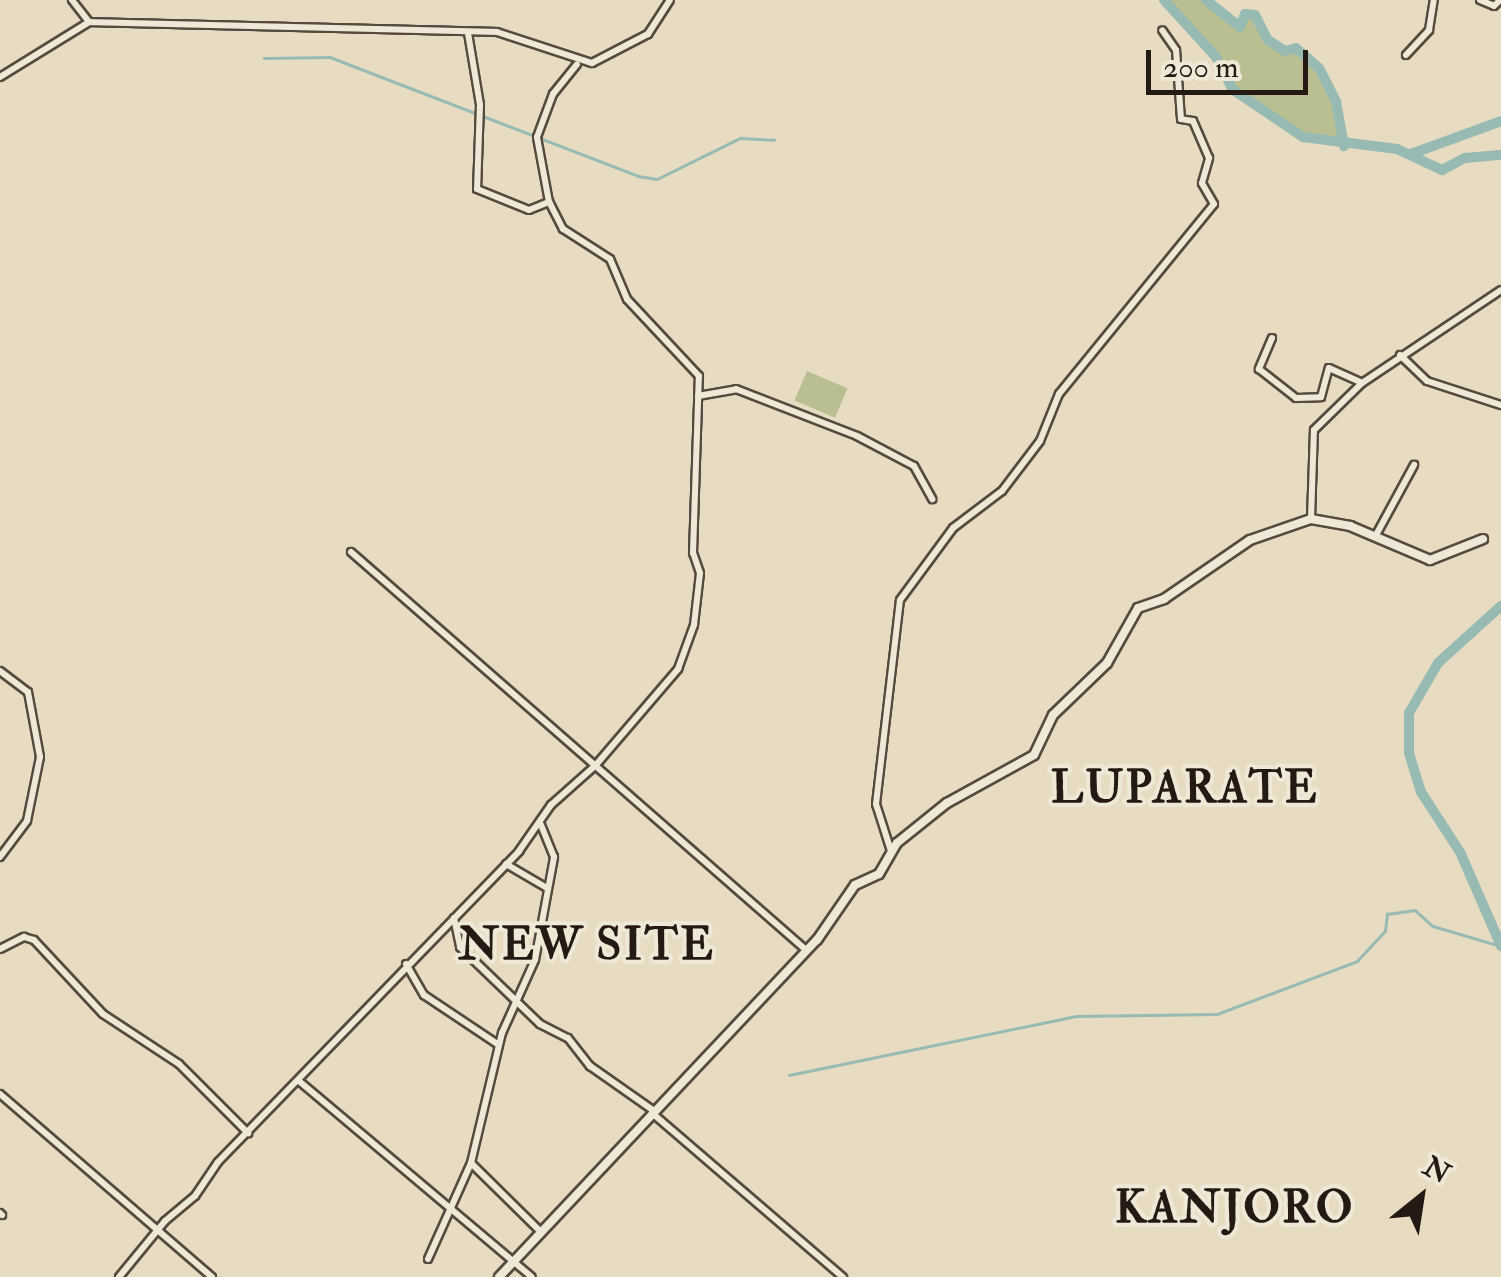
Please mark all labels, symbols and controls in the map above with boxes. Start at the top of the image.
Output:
scale bar [1151,30,1314,92]
text: 200 m [1163,49,1239,86]
district label: LUPARATE [1051,762,1319,816]
district label: NEW SITE [459,919,715,973]
north arrow [1371,1147,1471,1247]
text: N [1417,1149,1456,1192]
district label: KANJORO [1115,1182,1355,1236]

